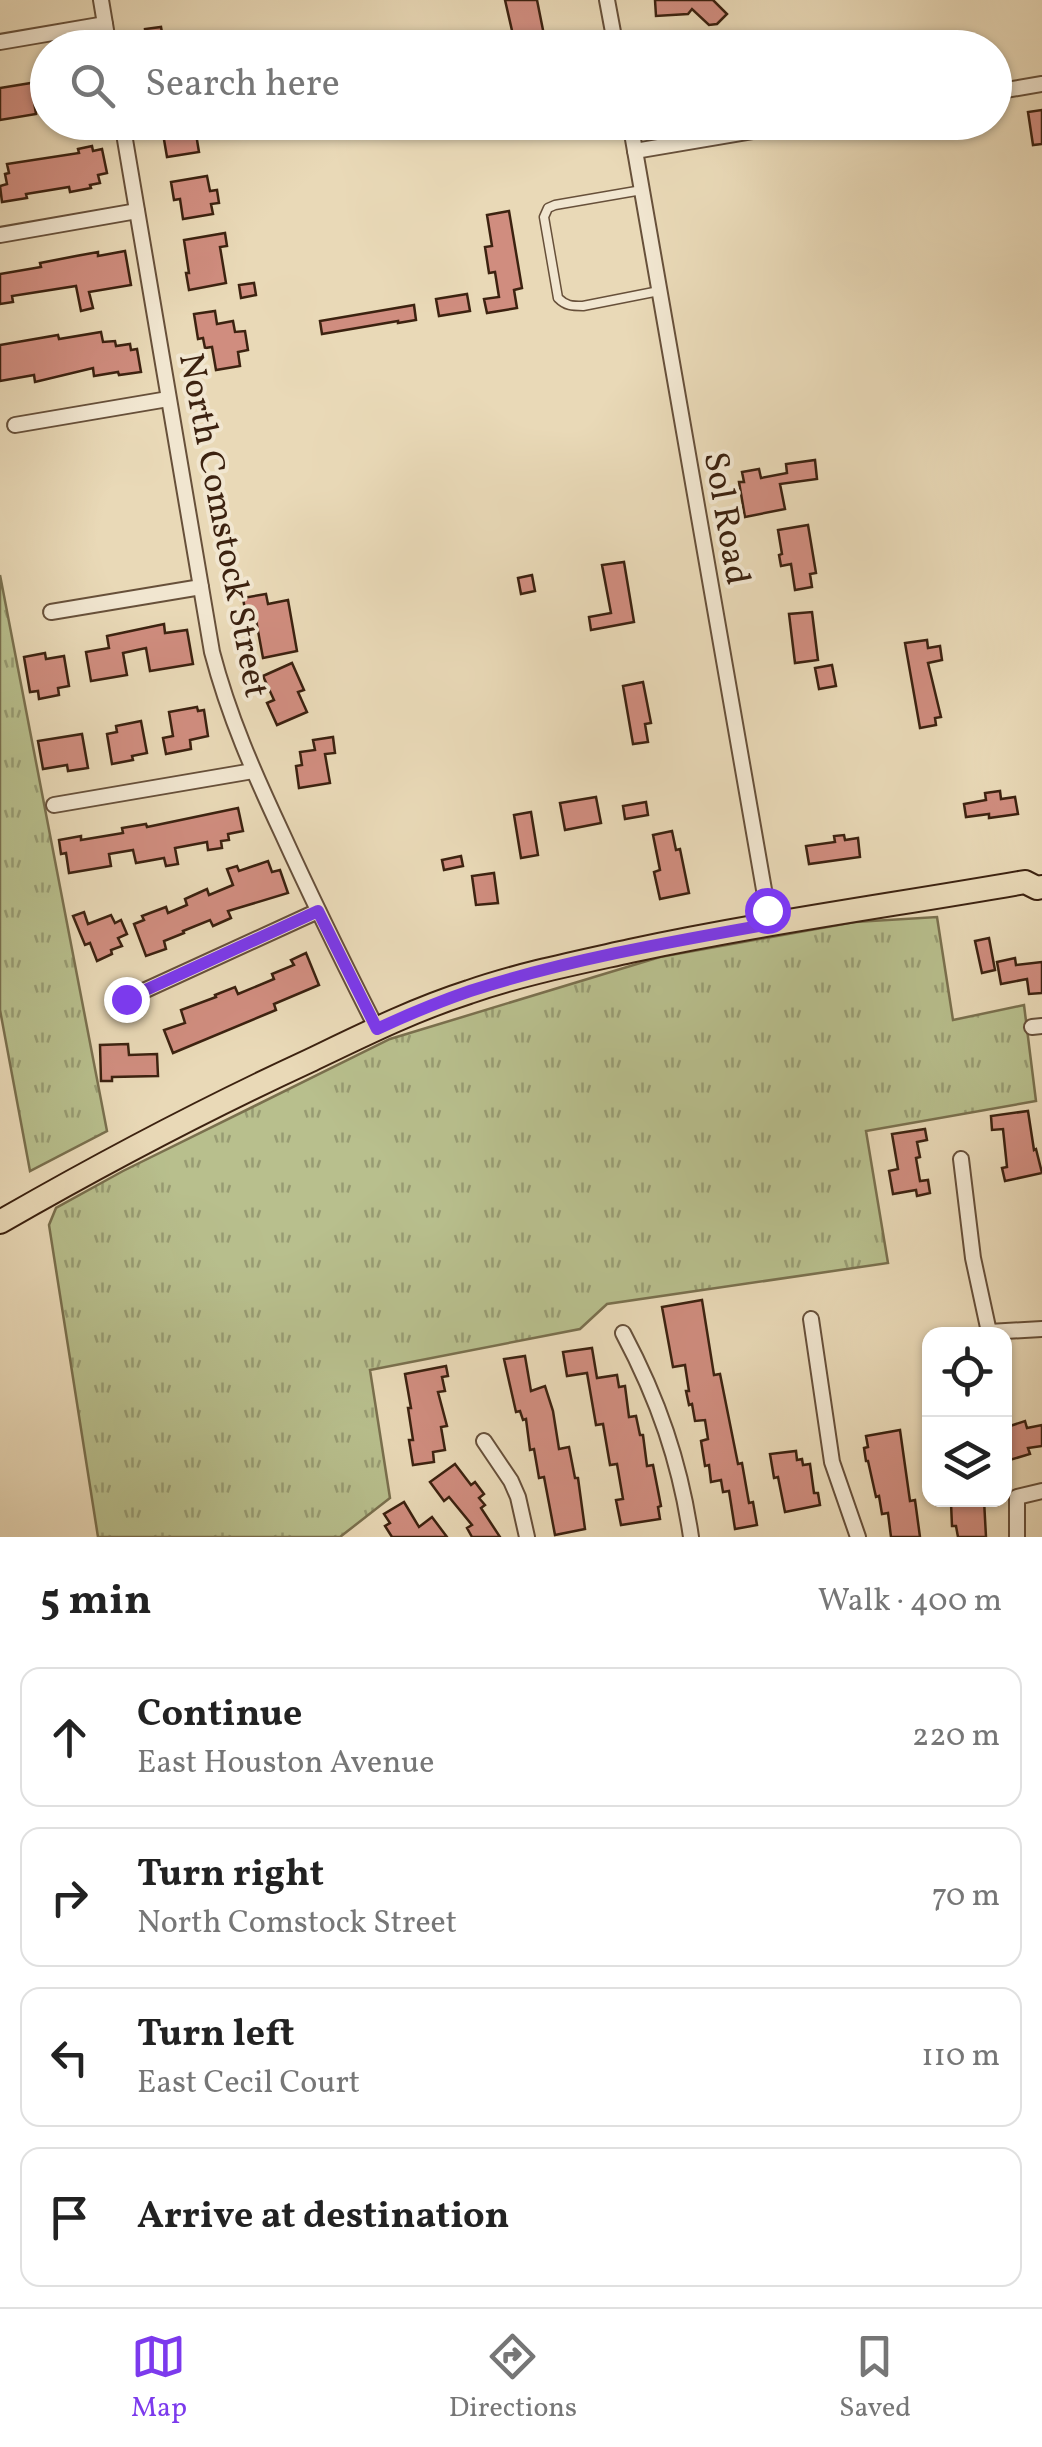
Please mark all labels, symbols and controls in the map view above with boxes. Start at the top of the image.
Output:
search box [30,30,1012,140]
icon: search [65,58,120,113]
text: Search here [145,59,340,112]
street label: North Comstock Street [165,349,279,702]
street label: Sol Road [690,448,760,589]
route start [745,888,791,934]
route end [104,977,150,1023]
map controls [922,1327,1012,1507]
button: locate [922,1327,1012,1417]
button: layers [922,1417,1012,1507]
text: 5 min [40,1573,152,1632]
text: Walk · 400 m [818,1580,1002,1624]
text: Continue [137,1689,302,1742]
icon: ahead [42,1710,97,1765]
text: 220 m [912,1715,1000,1759]
text: East Houston Avenue [137,1742,434,1786]
text: Turn right [137,1849,324,1902]
icon: right [42,1870,97,1925]
text: 70 m [932,1875,1000,1919]
text: North Comstock Street [137,1902,457,1946]
text: Turn left [137,2009,294,2062]
icon: left [42,2030,97,2085]
text: 110 m [921,2035,1000,2079]
text: East Cecil Court [137,2062,360,2106]
icon: arrive [42,2190,97,2245]
text: Arrive at destination [137,2191,510,2244]
tab: Map [131,2329,187,2428]
tab: Directions [449,2329,577,2428]
tab: Saved [839,2329,911,2428]

